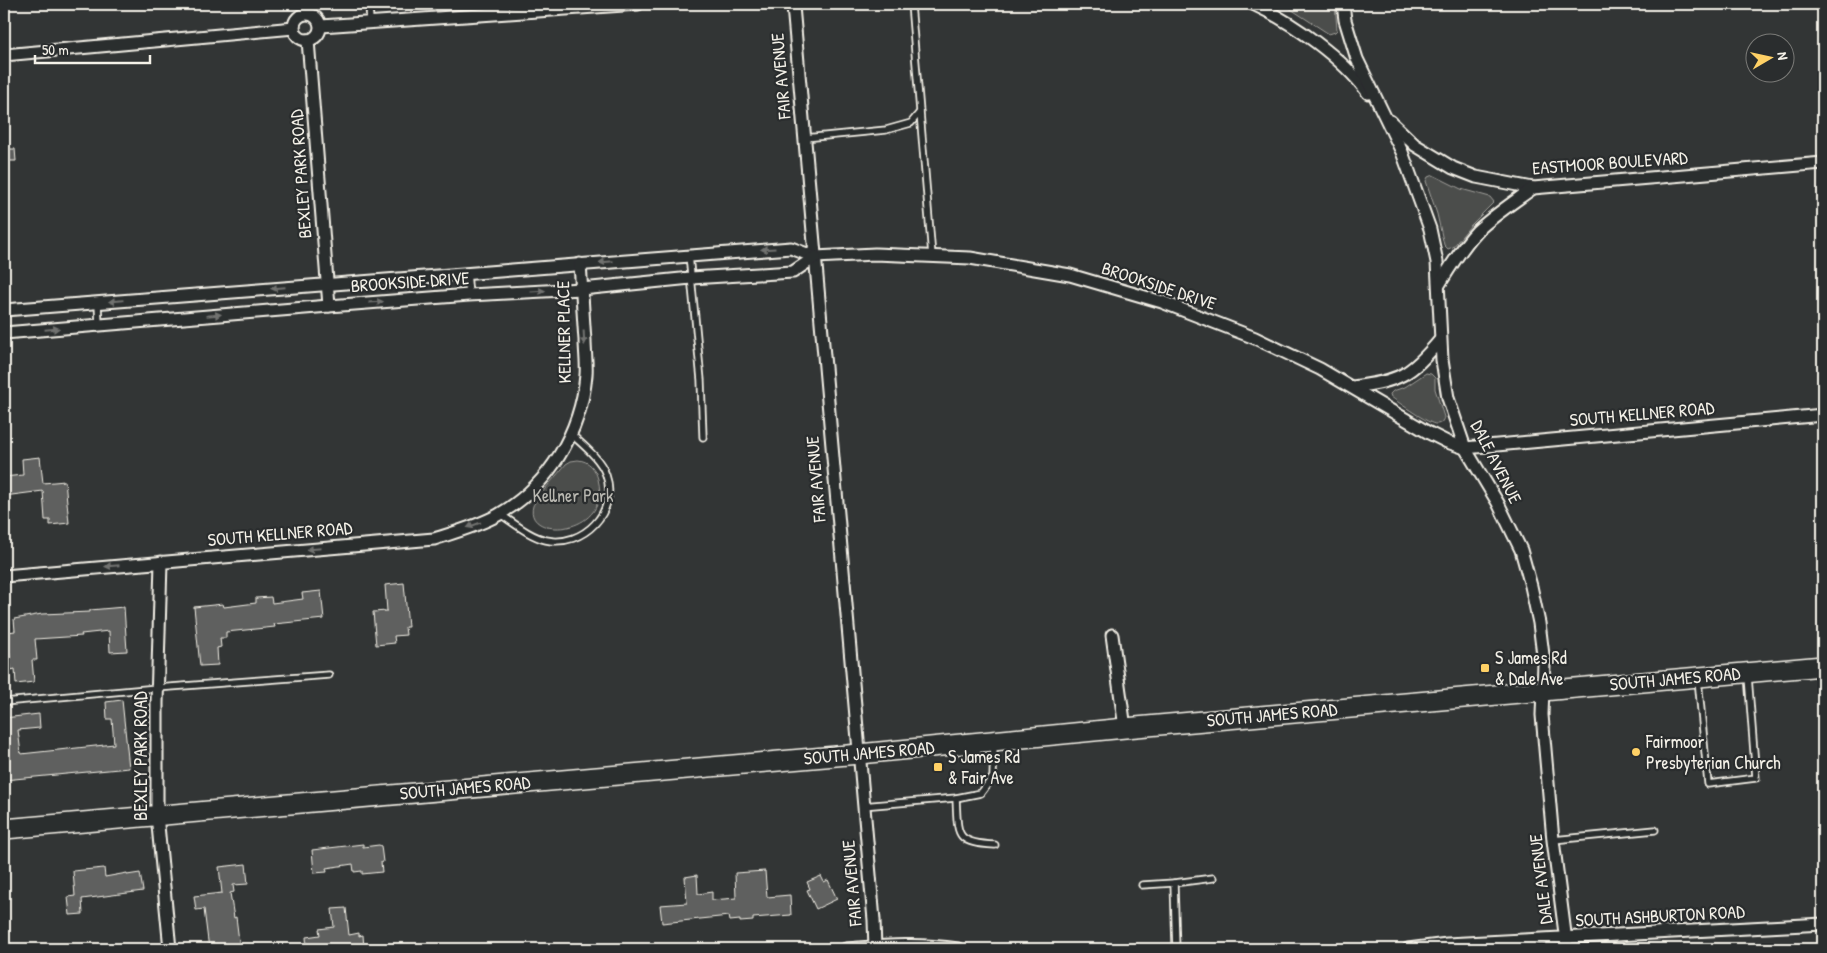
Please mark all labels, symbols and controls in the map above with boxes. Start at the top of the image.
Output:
scale bar [35,32,150,64]
street label: FAIR AVENUE [764,32,797,121]
north arrow [1744,32,1794,82]
text: 50 m [42,39,69,60]
text: N [1773,51,1793,62]
street label: BEXLEY PARK ROAD [283,108,317,239]
street label: EASTMOOR BOULEVARD [1531,145,1689,180]
one-way arrow [760,246,776,254]
street label: BROOKSIDE DRIVE [1099,255,1220,316]
one-way arrow [598,258,614,266]
street label: BROOKSIDE DRIVE [350,265,470,298]
street label: KELLNER PLACE [550,280,577,384]
one-way arrow [270,285,286,293]
one-way arrow [531,287,547,295]
one-way arrow [108,297,124,305]
one-way arrow [369,298,385,306]
one-way arrow [207,311,223,319]
one-way arrow [45,324,61,332]
one-way arrow [581,330,589,346]
street label: SOUTH KELLNER ROAD [1569,395,1716,432]
street label: DALE AVENUE [1465,416,1528,508]
street label: FAIR AVENUE [799,435,832,524]
park label: Kellner Park [533,483,614,508]
street label: SOUTH KELLNER ROAD [207,515,354,552]
one-way arrow [467,522,481,530]
one-way arrow [306,545,322,553]
one-way arrow [104,562,120,570]
place label: S James Rd & Dale Ave [1495,645,1567,691]
street label: SOUTH JAMES ROAD [1609,660,1742,697]
marker: S James Rd & Dale Ave [1479,662,1491,674]
street label: BEXLEY PARK ROAD [128,691,153,821]
street label: SOUTH JAMES ROAD [1206,696,1339,733]
place label: Fairmoor Presbyterian Church [1645,729,1781,775]
street label: SOUTH JAMES ROAD [803,734,936,771]
place label: S James Rd & Fair Ave [948,744,1020,790]
marker: Fairmoor Presbyterian Church [1630,746,1642,758]
marker: S James Rd & Fair Ave [932,761,944,773]
street label: SOUTH JAMES ROAD [399,769,532,806]
street label: DALE AVENUE [1523,833,1558,925]
street label: FAIR AVENUE [835,839,868,928]
street label: SOUTH ASHBURTON ROAD [1575,899,1746,932]

